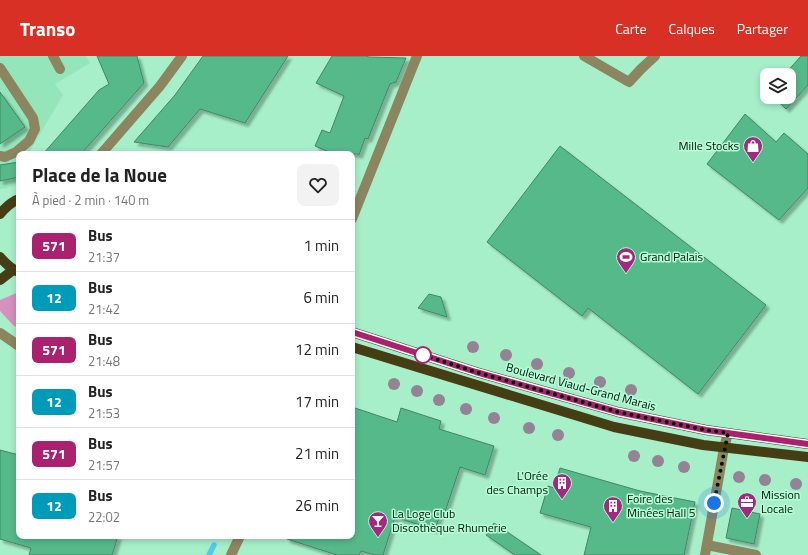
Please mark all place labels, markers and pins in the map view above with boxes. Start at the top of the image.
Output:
shop icon: Mille Stocks [742,135,764,163]
place label: Mille Stocks [679,136,739,155]
sports icon: Grand Palais [615,246,637,274]
place label: Grand Palais [640,247,703,266]
unlabelled marker [414,346,432,364]
place label: L'Orée des Champs [486,466,548,499]
building icon: L'Orée des Champs [551,472,573,500]
place label: Mission Locale [761,485,800,518]
place label: Foire des Minées Hall 5 [627,489,696,522]
office icon: Mission Locale [736,491,758,519]
building icon: Foire des Minées Hall 5 [602,495,624,523]
place label: La Loge Club Discothèque Rhumerie [392,504,507,537]
bar icon: La Loge Club Discothèque Rhumerie [367,510,389,538]

